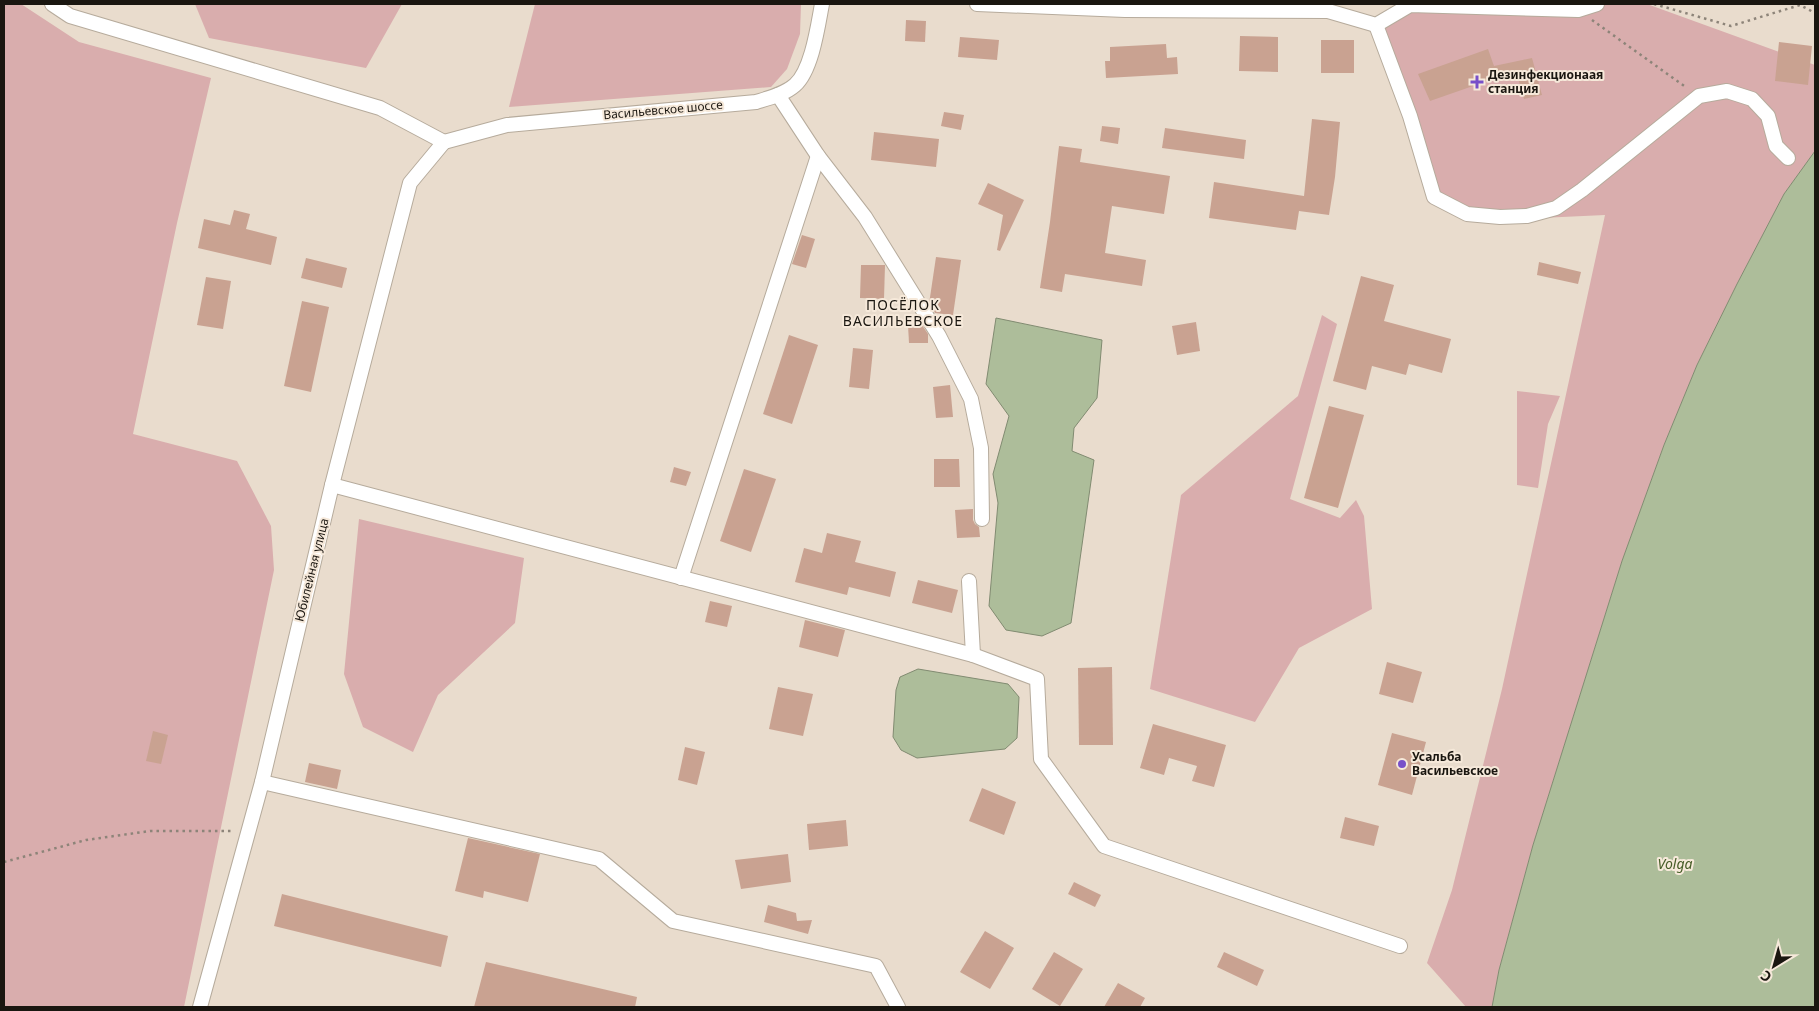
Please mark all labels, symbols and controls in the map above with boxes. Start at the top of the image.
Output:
place label: Дезинфекционаая станция [1488,66,1603,97]
marker: Дезинфекционаая станция [1470,75,1484,89]
street label: Васильевское шоссе [603,96,724,123]
district label: ПОСЁЛОК ВАСИЛЬЕВСКОЕ [843,295,963,330]
street label: Юбилейная улица [290,516,333,623]
place label: Усальба Васильевское [1412,748,1498,779]
marker: Усальба Васильевское [1396,758,1408,770]
water label: Volga [1658,854,1693,873]
north arrow [1749,941,1799,991]
text: С [1757,966,1775,987]

